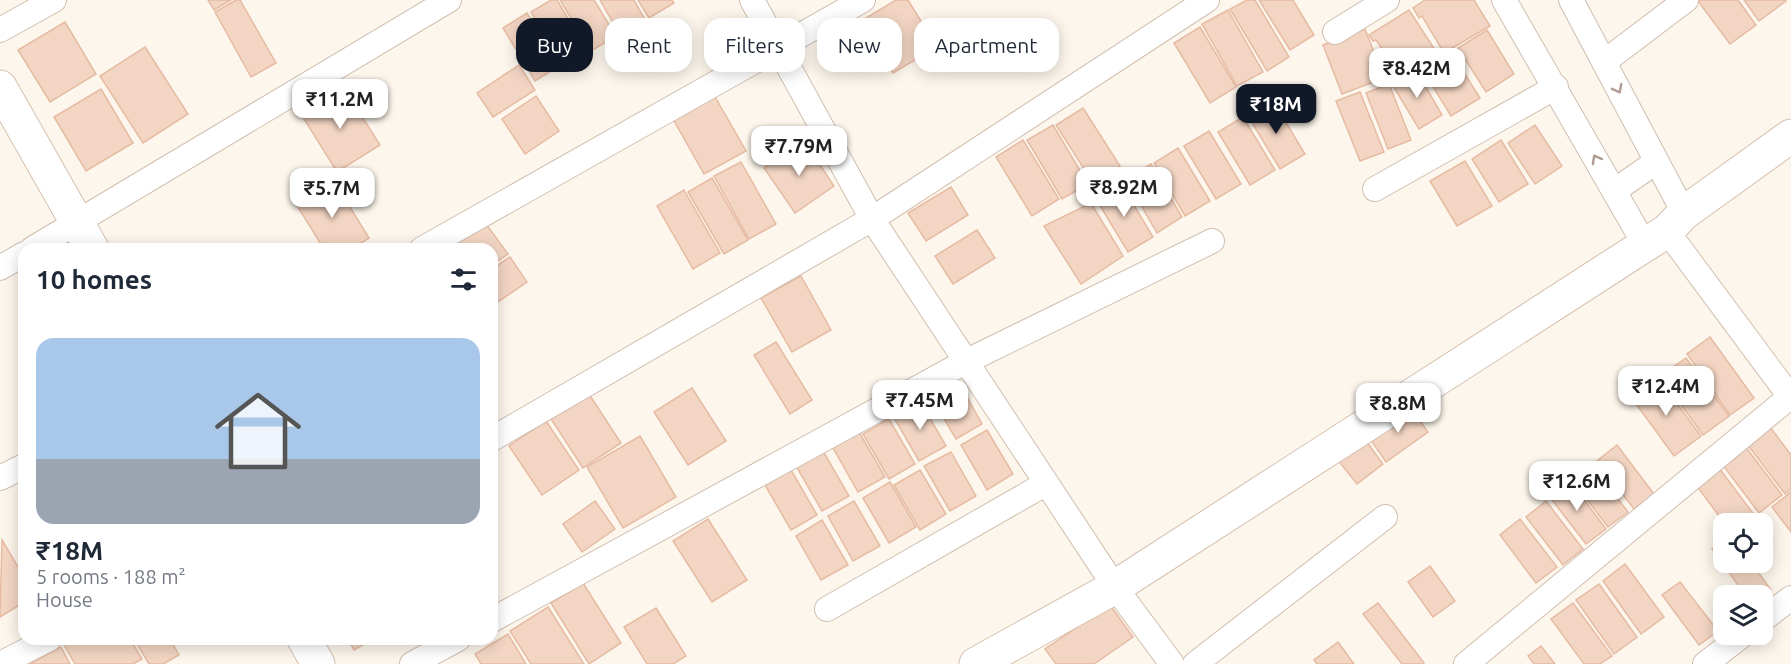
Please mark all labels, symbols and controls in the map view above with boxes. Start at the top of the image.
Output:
chip: Buy [516,18,593,72]
chip: Rent [605,18,692,72]
chip: Filters [704,18,805,72]
chip: New [817,18,902,72]
chip: Apartment [914,18,1059,72]
pin: ₹8.42M [1368,48,1466,99]
text: ₹8.42M [1383,56,1451,79]
pin: ₹11.2M [291,79,389,130]
one-way arrow [1611,82,1622,93]
pin: ₹18M [1240,84,1312,135]
text: ₹11.2M [306,87,374,110]
text: ₹18M [1250,92,1302,115]
pin: ₹7.79M [750,126,848,177]
text: ₹7.79M [765,134,833,157]
one-way arrow [1592,155,1604,165]
pin: ₹8.92M [1075,167,1173,218]
pin: ₹5.7M [290,168,374,219]
text: ₹8.92M [1090,175,1158,198]
text: ₹5.7M [304,176,360,199]
icon: filters [447,263,480,296]
text: 10 homes [36,265,152,294]
pin: ₹12.4M [1617,366,1715,417]
text: ₹12.4M [1632,374,1700,397]
icon: home [204,377,312,485]
pin: ₹7.45M [871,380,969,431]
pin: ₹8.8M [1356,383,1440,434]
text: ₹7.45M [886,388,954,411]
text: ₹8.8M [1370,391,1426,414]
pin: ₹12.6M [1528,461,1626,512]
text: ₹12.6M [1543,469,1611,492]
map controls [1713,513,1773,645]
button: locate [1713,513,1773,573]
text: ₹18M [36,536,103,565]
text: 5 rooms · 188 m² [36,565,186,588]
button: layers [1713,585,1773,645]
text: House [36,588,93,611]

